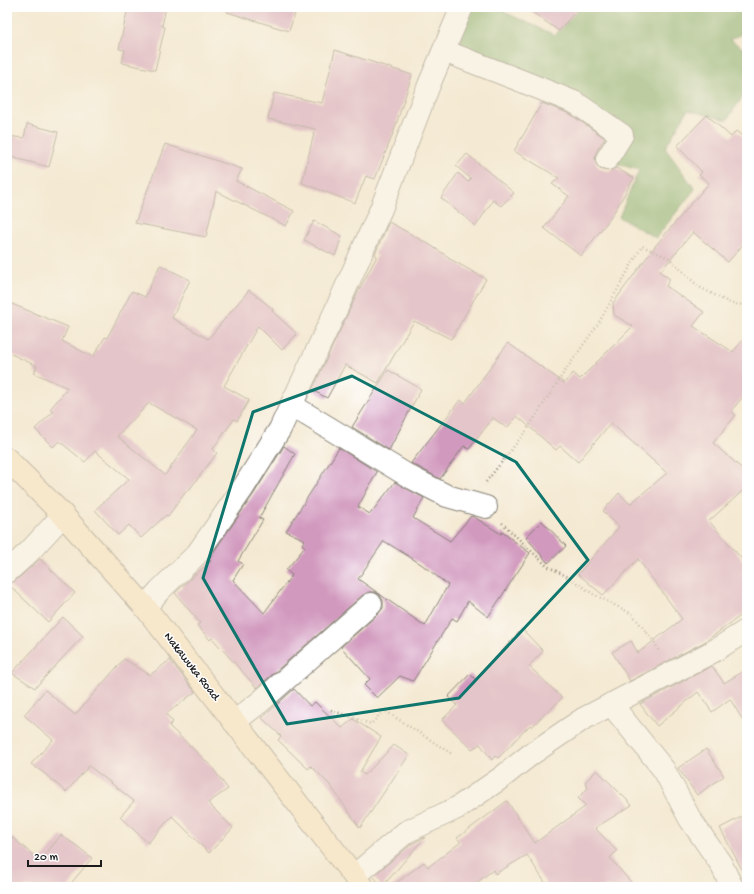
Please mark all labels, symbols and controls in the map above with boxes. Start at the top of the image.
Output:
street label: Nakawuka Road [160,630,223,705]
scale bar [28,842,101,868]
text: 20 m [34,851,59,865]

